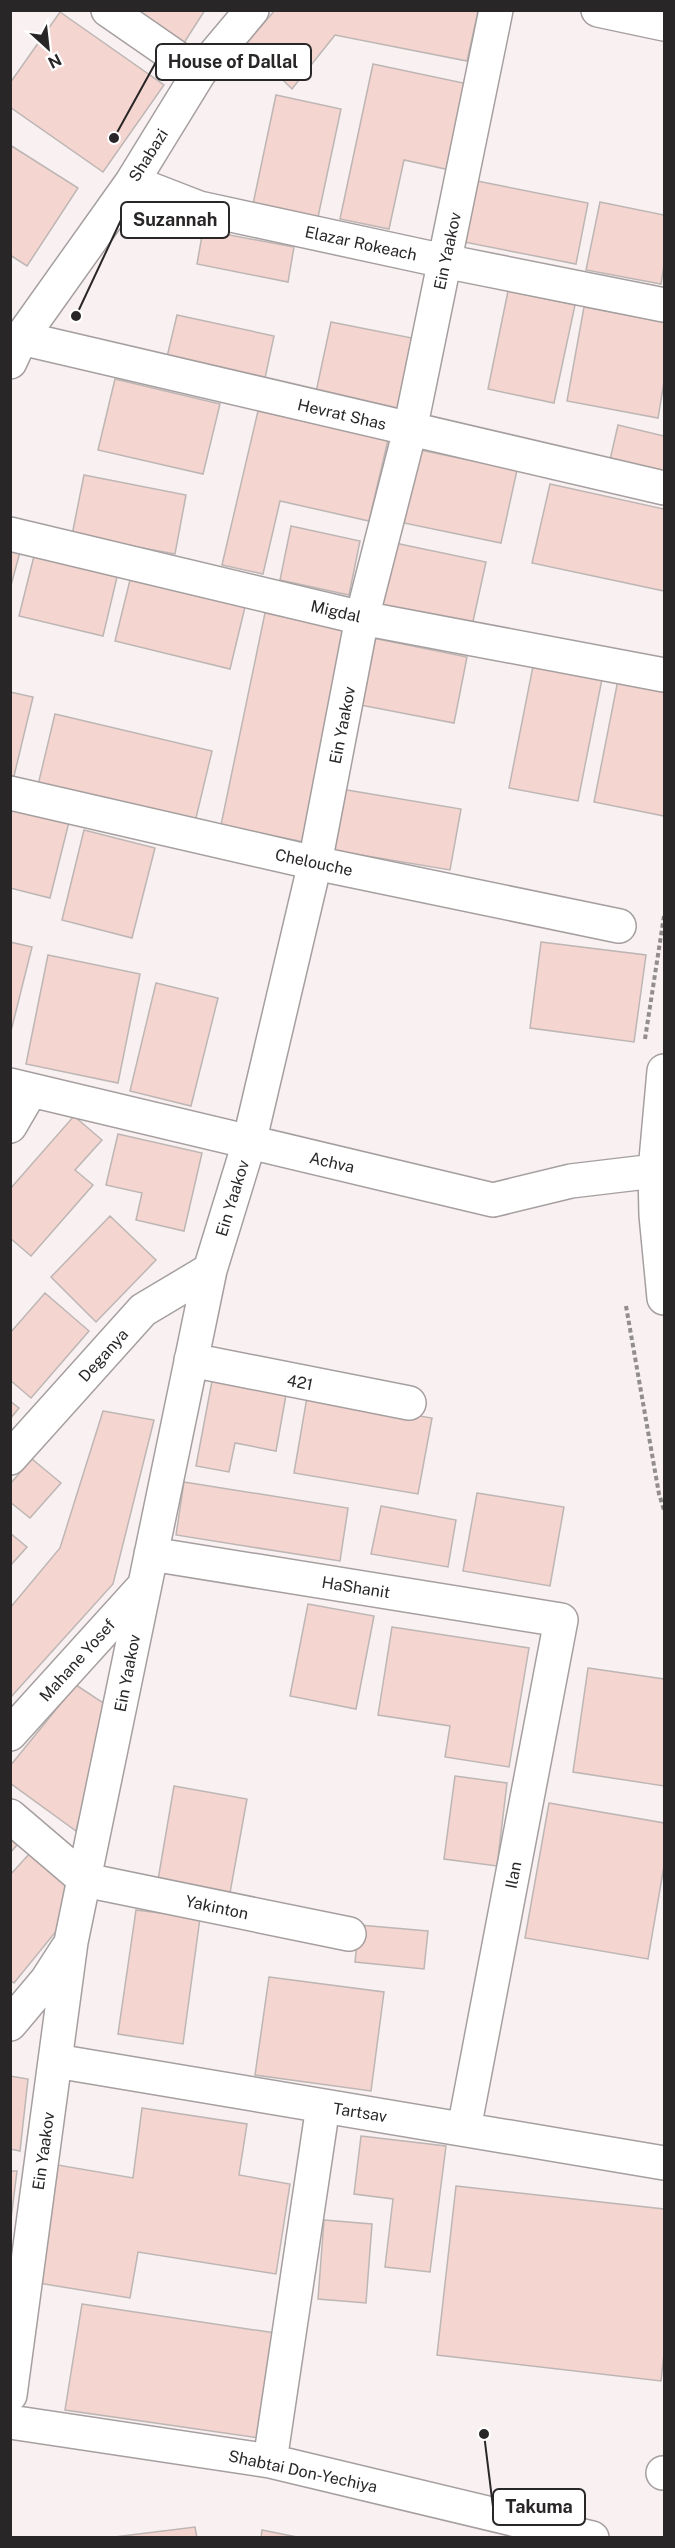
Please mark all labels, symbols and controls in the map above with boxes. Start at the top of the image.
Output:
north arrow [18,18,78,78]
callout: House of Dallal [156,44,311,80]
text: N [45,50,64,72]
text: House of Dallal [168,51,298,72]
street label: Shabazi [125,125,172,185]
callout: Suzannah [121,202,229,238]
text: Suzannah [133,209,217,230]
street label: Ein Yaakov [430,211,465,292]
street label: Elazar Rokeach [303,222,419,265]
street label: Hevrat Shas [296,395,388,434]
street label: Migdal [309,596,363,627]
street label: Ein Yaakov [326,685,359,766]
street label: Chelouche [273,845,354,880]
street label: Achva [308,1148,356,1177]
street label: Ein Yaakov [212,1158,253,1239]
street label: Deganya [75,1325,132,1386]
street label: 421 [285,1371,315,1394]
street label: HaShanit [320,1573,392,1602]
street label: Mahane Yosef [36,1615,119,1705]
street label: Ein Yaakov [111,1633,144,1714]
street label: Ilan [502,1860,525,1890]
street label: Yakinton [184,1892,250,1923]
street label: Tartsav [332,2099,388,2126]
street label: Ein Yaakov [29,2111,58,2191]
street label: Shabtai Don-Yechiya [227,2446,379,2497]
callout: Takuma [493,2489,585,2525]
text: Takuma [505,2496,573,2517]

